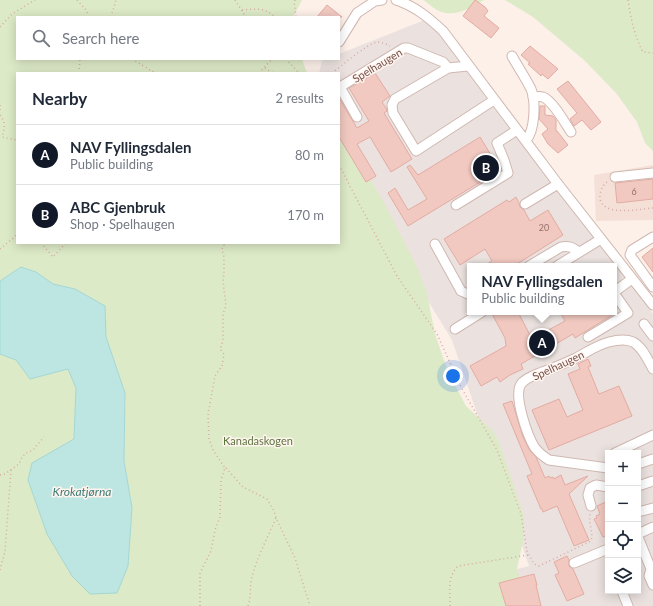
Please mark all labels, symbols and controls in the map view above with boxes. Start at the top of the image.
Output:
search box [16,16,340,60]
icon: search [30,27,52,49]
text: Search here [62,29,139,47]
street label: Spelhaugen [350,45,404,85]
text: Nearby [32,88,87,109]
text: 2 results [276,90,324,106]
text: NAV Fyllingsdalen [70,138,191,156]
text: A [40,147,50,163]
text: 80 m [295,147,324,163]
pin: B [473,153,499,183]
text: Public building [70,156,153,172]
house number: 6 [631,186,637,197]
text: ABC Gjenbruk [70,198,166,216]
text: B [41,207,49,223]
text: 170 m [287,207,324,223]
text: Shop · Spelhaugen [70,216,175,232]
house number: 20 [539,222,549,233]
popup [467,263,617,315]
text: NAV Fyllingsdalen [481,272,603,290]
text: Public building [481,290,564,306]
pin: A [529,328,555,358]
street label: Spelhaugen [530,347,586,383]
your location [443,366,463,386]
park label: Kanadaskogen [223,434,293,447]
map controls [605,450,641,594]
button: + [605,450,641,486]
water label: Krokatjørna [53,484,111,499]
button: − [605,486,641,522]
button: locate [605,522,641,558]
button: layers [605,558,641,594]

